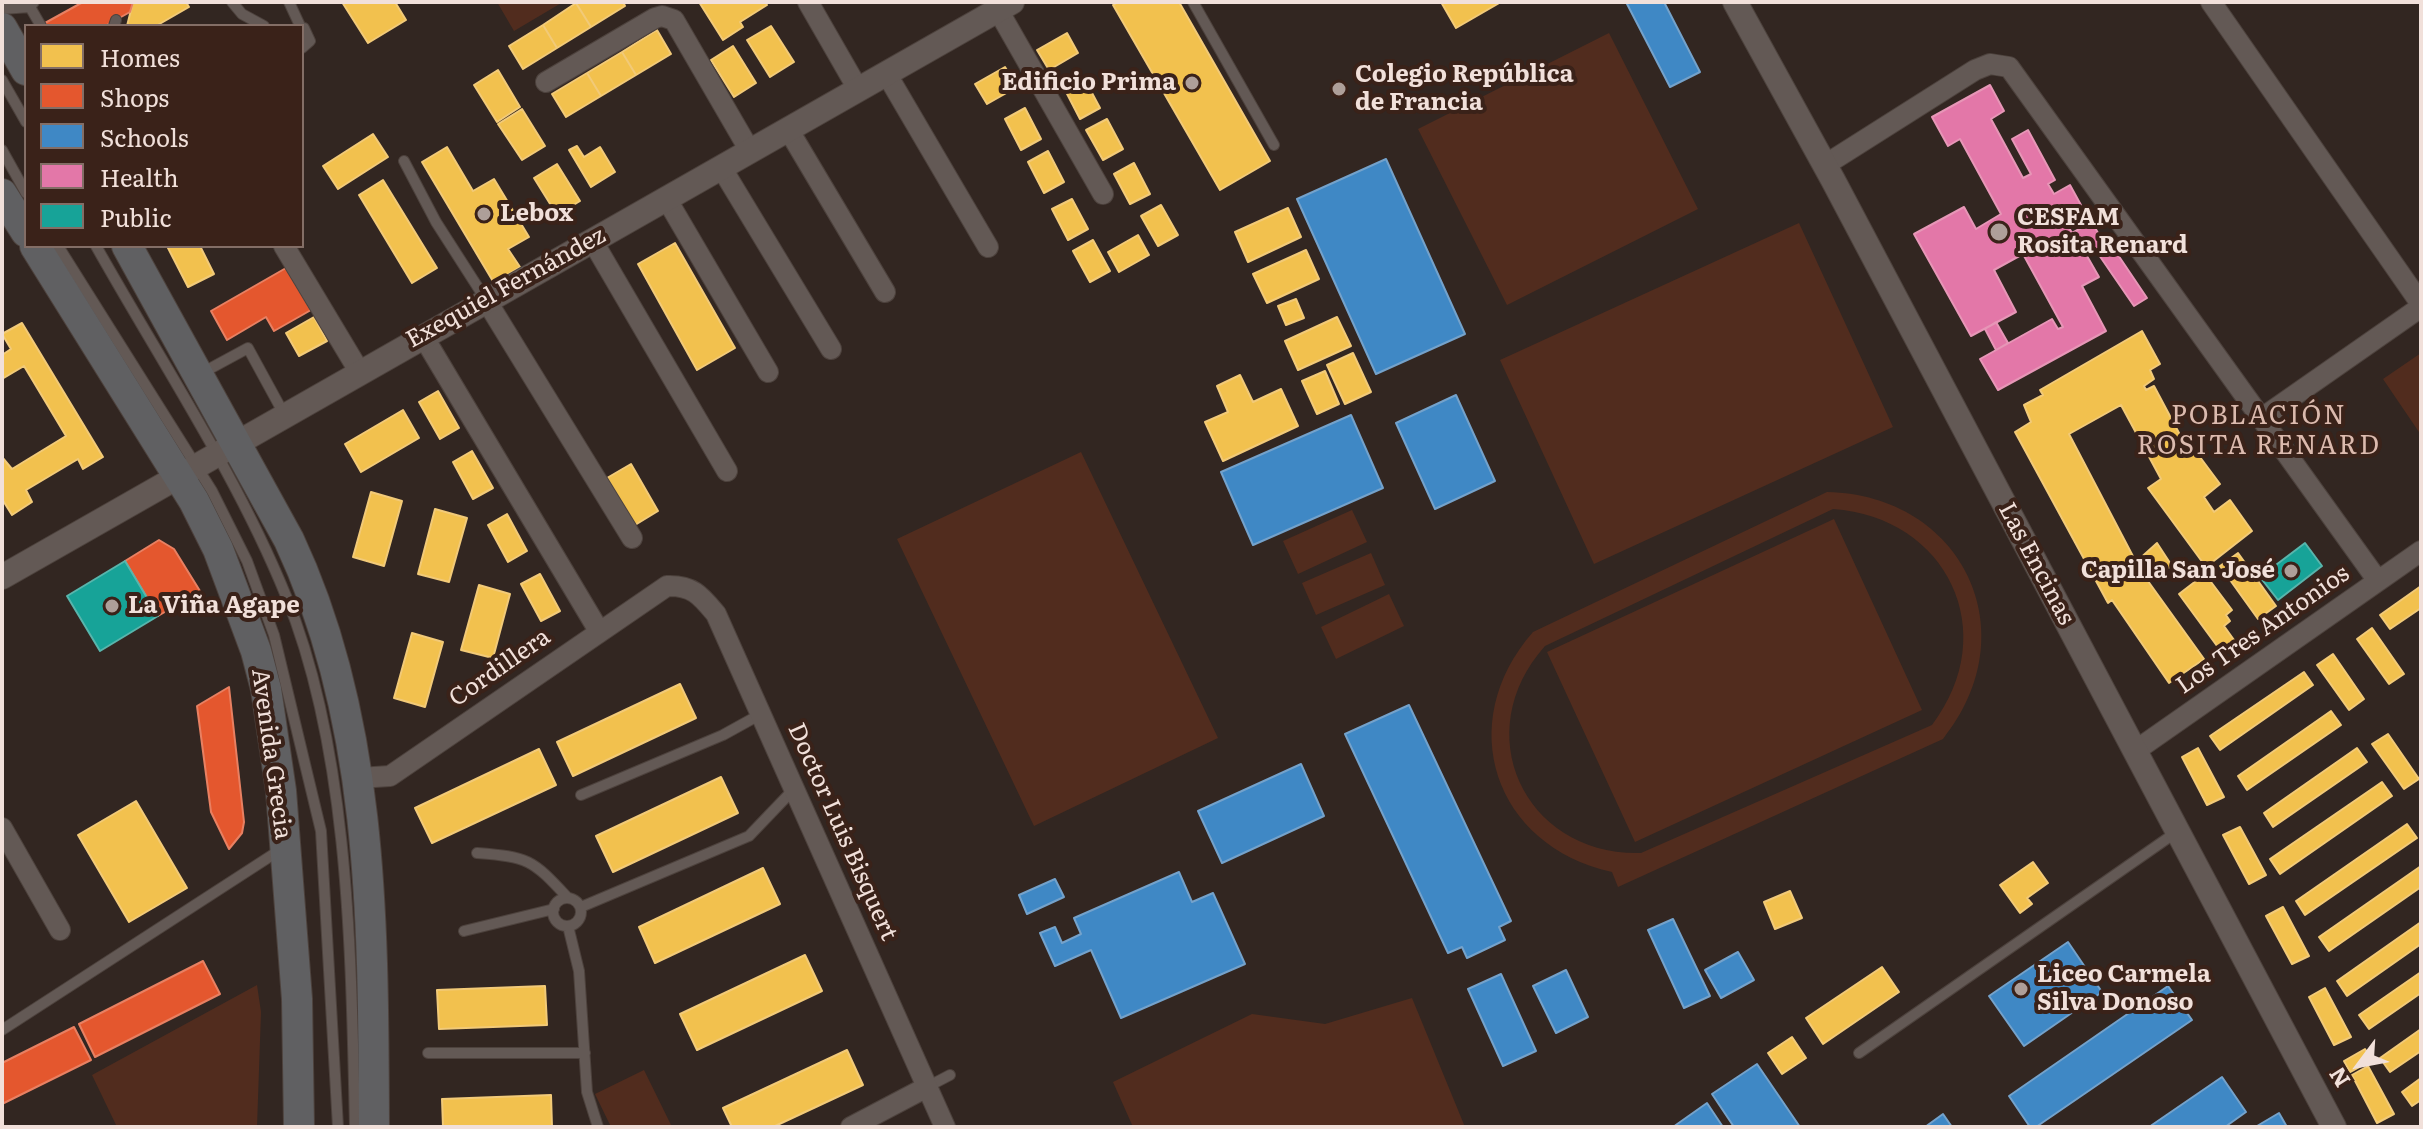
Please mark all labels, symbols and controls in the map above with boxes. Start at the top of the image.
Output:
legend [24,24,304,248]
text: Homes [100,39,180,74]
place label: Colegio República de Francia [1355,61,1574,117]
place label: Edificio Prima [1001,69,1176,97]
marker: Edificio Prima [1183,74,1201,92]
text: Shops [100,79,169,114]
marker: Colegio República de Francia [1330,80,1348,98]
text: Schools [100,119,189,154]
text: Health [100,159,179,194]
text: Public [100,199,171,234]
place label: Lebox [500,200,573,228]
place label: CESFAM Rosita Renard [2017,204,2188,260]
marker: Lebox [475,205,493,223]
street label: Exequiel Fernández [401,221,611,355]
marker: CESFAM Rosita Renard [1988,221,2010,243]
district label: POBLACIÓN ROSITA RENARD [2137,400,2381,462]
street label: Las Encinas [1992,498,2080,630]
place label: Capilla San José [2081,557,2275,585]
street label: Los Tres Antonios [2171,559,2355,701]
marker: Capilla San José [2282,562,2300,580]
place label: La Viña Agape [128,592,300,620]
marker: La Viña Agape [103,597,121,615]
street label: Cordillera [444,623,556,713]
street label: Avenida Grecia [245,667,297,841]
street label: Doctor Luis Bisquert [781,719,903,945]
place label: Liceo Carmela Silva Donoso [2037,961,2211,1017]
marker: Liceo Carmela Silva Donoso [2012,980,2030,998]
north arrow [2319,1025,2399,1105]
text: N [2319,1061,2357,1095]

